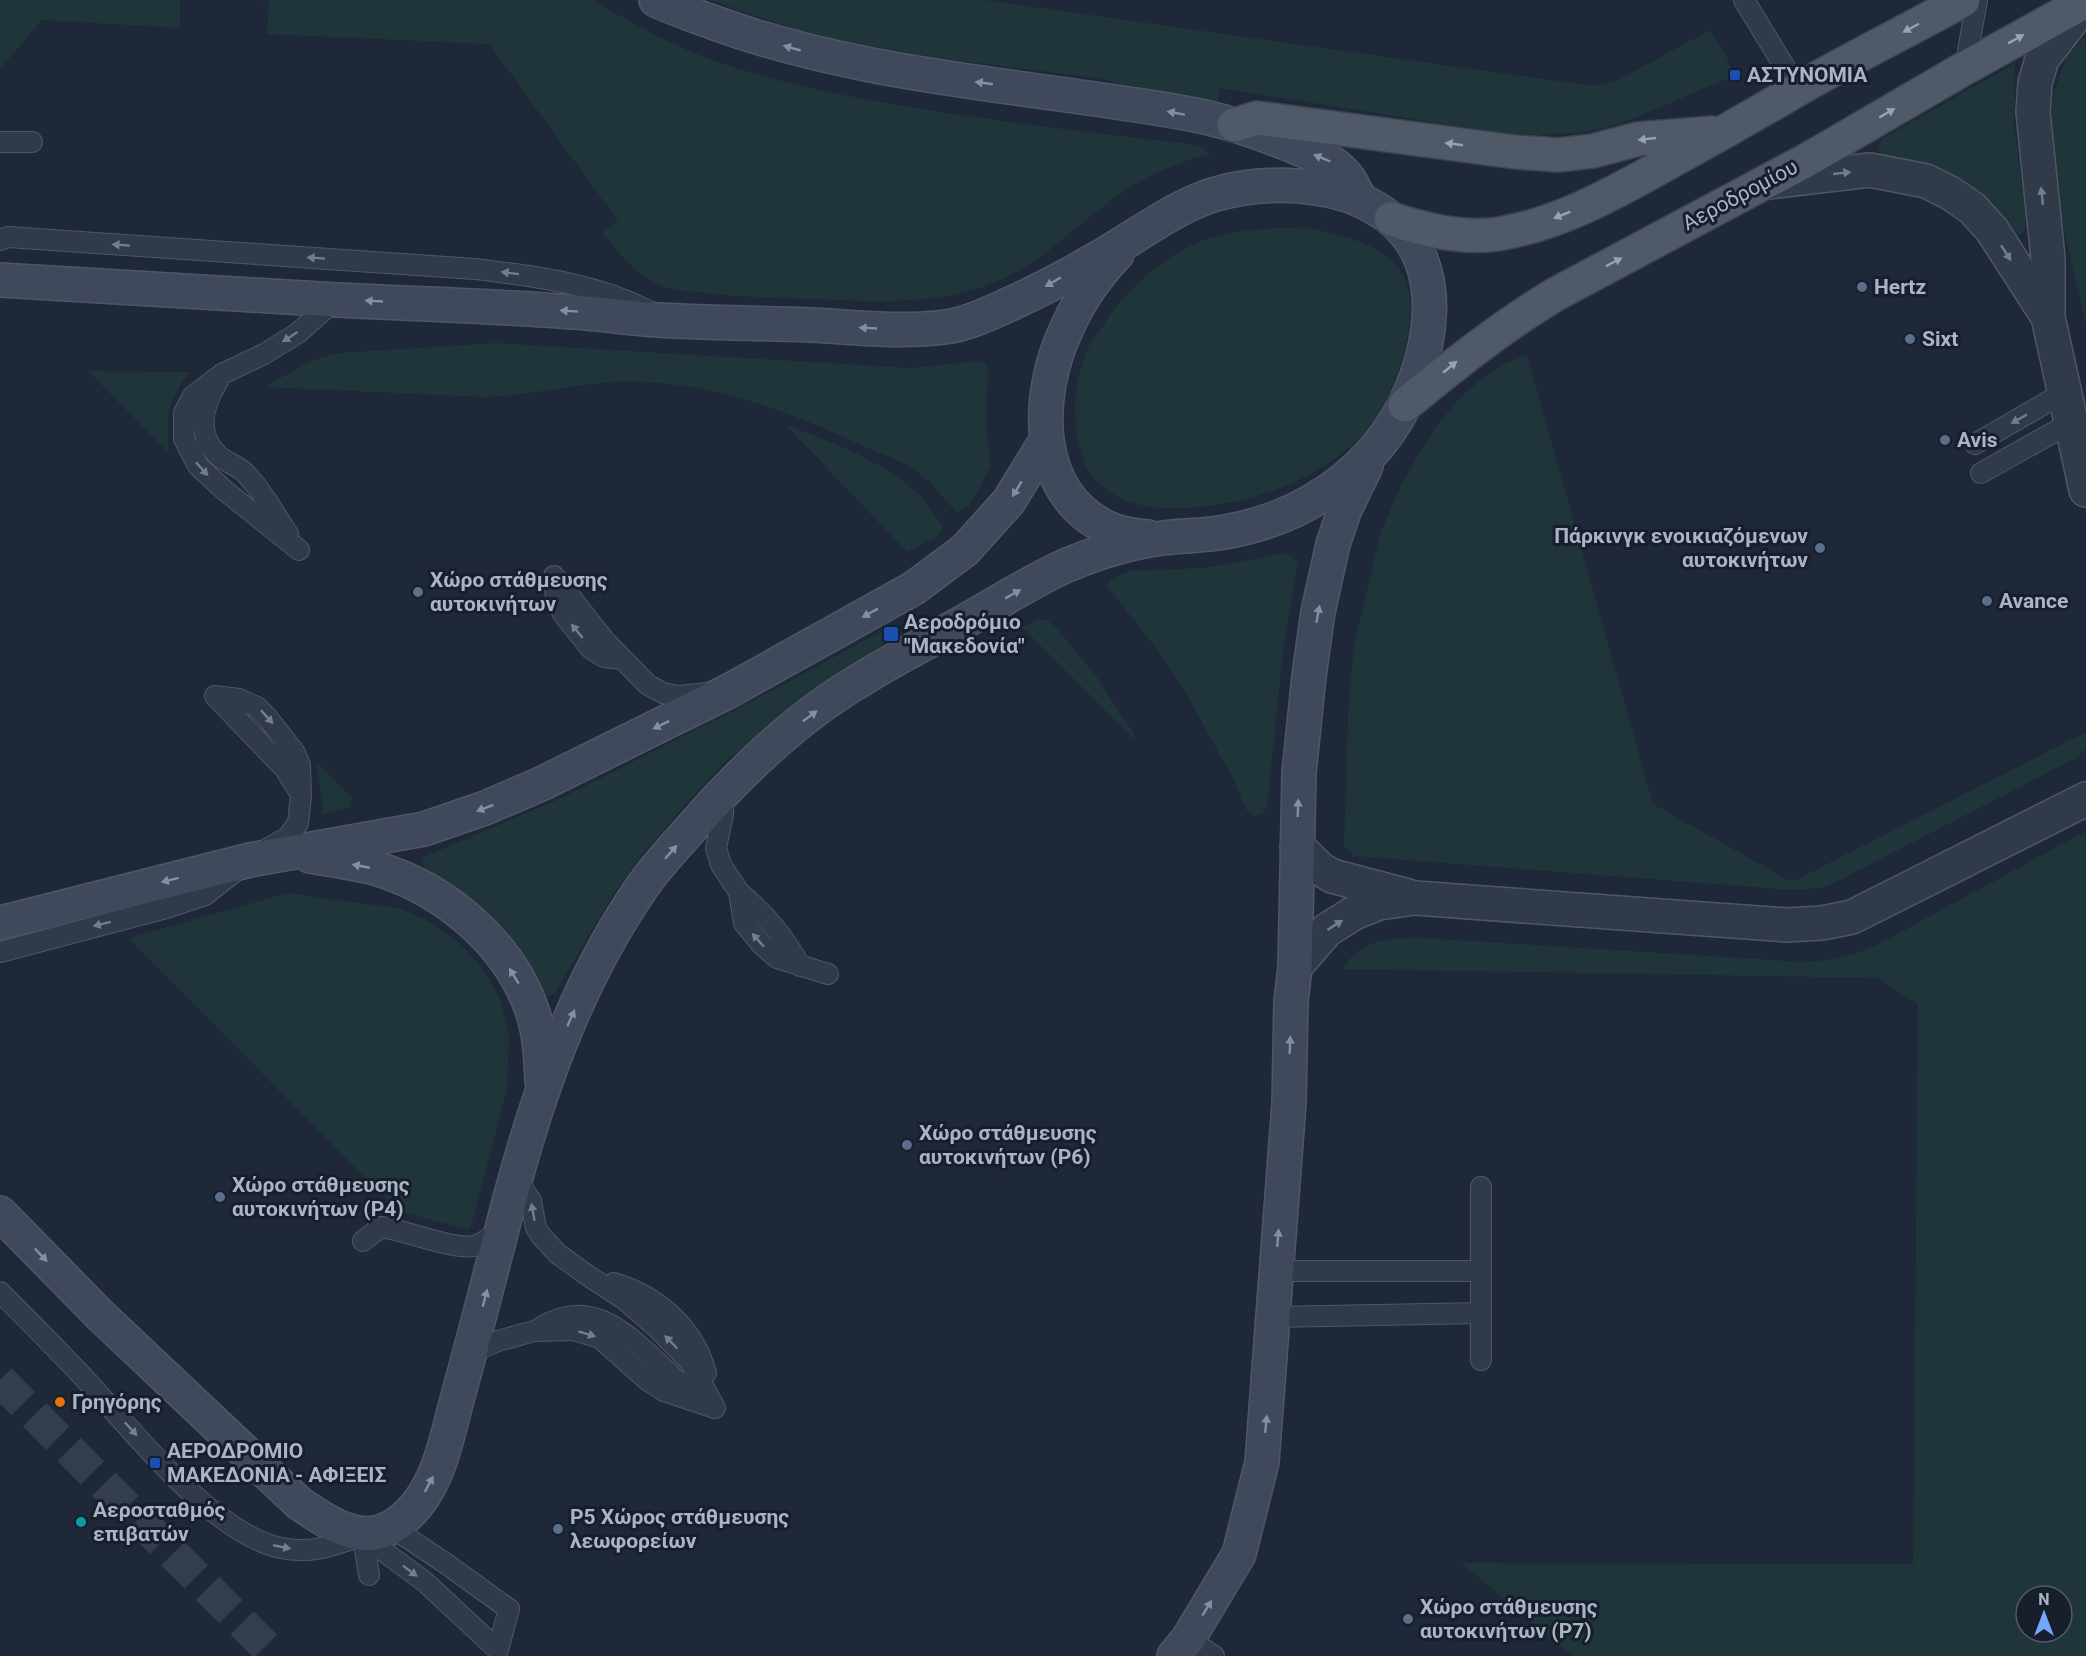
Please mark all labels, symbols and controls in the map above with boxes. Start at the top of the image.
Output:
one-way arrow [1903,23,1920,33]
one-way arrow [2008,34,2025,44]
one-way arrow [783,43,801,52]
place label: ΑΣΤΥΝΟΜΙΑ [1747,63,1868,87]
marker: ΑΣΤΥΝΟΜΙΑ [1728,68,1742,82]
one-way arrow [974,79,993,88]
one-way arrow [1167,108,1186,117]
one-way arrow [1879,108,1896,118]
one-way arrow [1637,134,1656,144]
one-way arrow [1444,139,1463,149]
one-way arrow [1313,153,1331,163]
street label: Αεροδρομίου [1678,155,1802,235]
one-way arrow [1833,168,1852,178]
one-way arrow [2037,186,2046,205]
one-way arrow [1552,211,1570,221]
one-way arrow [111,240,130,250]
one-way arrow [2000,245,2011,261]
one-way arrow [306,253,325,263]
one-way arrow [1605,258,1623,268]
one-way arrow [500,269,519,278]
place label: Hertz [1874,275,1926,299]
one-way arrow [1045,277,1062,287]
marker: Hertz [1855,280,1869,294]
one-way arrow [364,297,383,306]
one-way arrow [559,307,578,316]
one-way arrow [859,323,878,332]
place label: Sixt [1922,327,1958,351]
one-way arrow [283,331,299,343]
marker: Sixt [1903,332,1917,346]
one-way arrow [1442,361,1458,374]
one-way arrow [2011,414,2028,424]
place label: Avis [1957,428,1998,452]
marker: Avis [1938,433,1952,447]
one-way arrow [195,461,208,476]
one-way arrow [1011,481,1022,497]
place label: Πάρκινγκ ενοικιαζόμενων αυτοκινήτων [1554,524,1808,572]
marker: Πάρκινγκ ενοικιαζόμενων αυτοκινήτων [1813,541,1827,555]
place label: Χώρο στάθμευσης αυτοκινήτων [430,568,608,616]
marker: Χώρο στάθμευσης αυτοκινήτων [411,585,425,599]
one-way arrow [1005,589,1021,600]
place label: Avance [1999,589,2068,613]
marker: Avance [1980,594,1994,608]
one-way arrow [1313,605,1322,624]
one-way arrow [861,608,878,618]
place label: Αεροδρόμιο "Μακεδονία" [904,610,1025,658]
one-way arrow [570,623,583,639]
marker: Αεροδρόμιο "Μακεδονία" [882,625,900,643]
one-way arrow [260,710,274,725]
one-way arrow [802,710,818,722]
one-way arrow [652,720,669,730]
one-way arrow [1294,799,1303,818]
one-way arrow [475,803,493,813]
one-way arrow [664,845,677,860]
one-way arrow [351,861,370,870]
one-way arrow [161,876,179,886]
one-way arrow [93,920,111,930]
one-way arrow [1327,920,1343,931]
one-way arrow [752,933,765,948]
one-way arrow [509,968,520,984]
one-way arrow [566,1010,575,1027]
one-way arrow [1286,1035,1295,1054]
place label: Χώρο στάθμευσης αυτοκινήτων (P6) [919,1121,1097,1169]
marker: Χώρο στάθμευσης αυτοκινήτων (P6) [900,1138,914,1152]
place label: Χώρο στάθμευσης αυτοκινήτων (P4) [232,1173,410,1221]
marker: Χώρο στάθμευσης αυτοκινήτων (P4) [213,1190,227,1204]
one-way arrow [528,1202,537,1221]
one-way arrow [1273,1228,1283,1247]
one-way arrow [34,1247,48,1262]
one-way arrow [481,1289,490,1307]
one-way arrow [578,1330,596,1340]
one-way arrow [664,1335,678,1350]
place label: Γρηγόρης [72,1390,162,1414]
marker: Γρηγόρης [53,1395,67,1409]
one-way arrow [1261,1415,1271,1434]
one-way arrow [124,1421,137,1436]
place label: ΑΕΡΟΔΡΟΜΙΟ ΜΑΚΕΔΟΝΙΑ - ΑΦΙΞΕΙΣ [167,1439,387,1487]
marker: ΑΕΡΟΔΡΟΜΙΟ ΜΑΚΕΔΟΝΙΑ - ΑΦΙΞΕΙΣ [148,1456,162,1470]
one-way arrow [425,1476,434,1493]
place label: Αεροσταθμός επιβατών [93,1498,226,1546]
place label: P5 Χώρος στάθμευσης λεωφορείων [570,1505,789,1553]
marker: Αεροσταθμός επιβατών [74,1515,88,1529]
marker: P5 Χώρος στάθμευσης λεωφορείων [551,1522,565,1536]
one-way arrow [273,1543,292,1552]
one-way arrow [402,1564,418,1577]
north arrow [2014,1584,2074,1644]
text: N [2038,1590,2050,1609]
place label: Χώρο στάθμευσης αυτοκινήτων (P7) [1420,1595,1598,1643]
one-way arrow [1202,1600,1213,1616]
marker: Χώρο στάθμευσης αυτοκινήτων (P7) [1401,1612,1415,1626]

